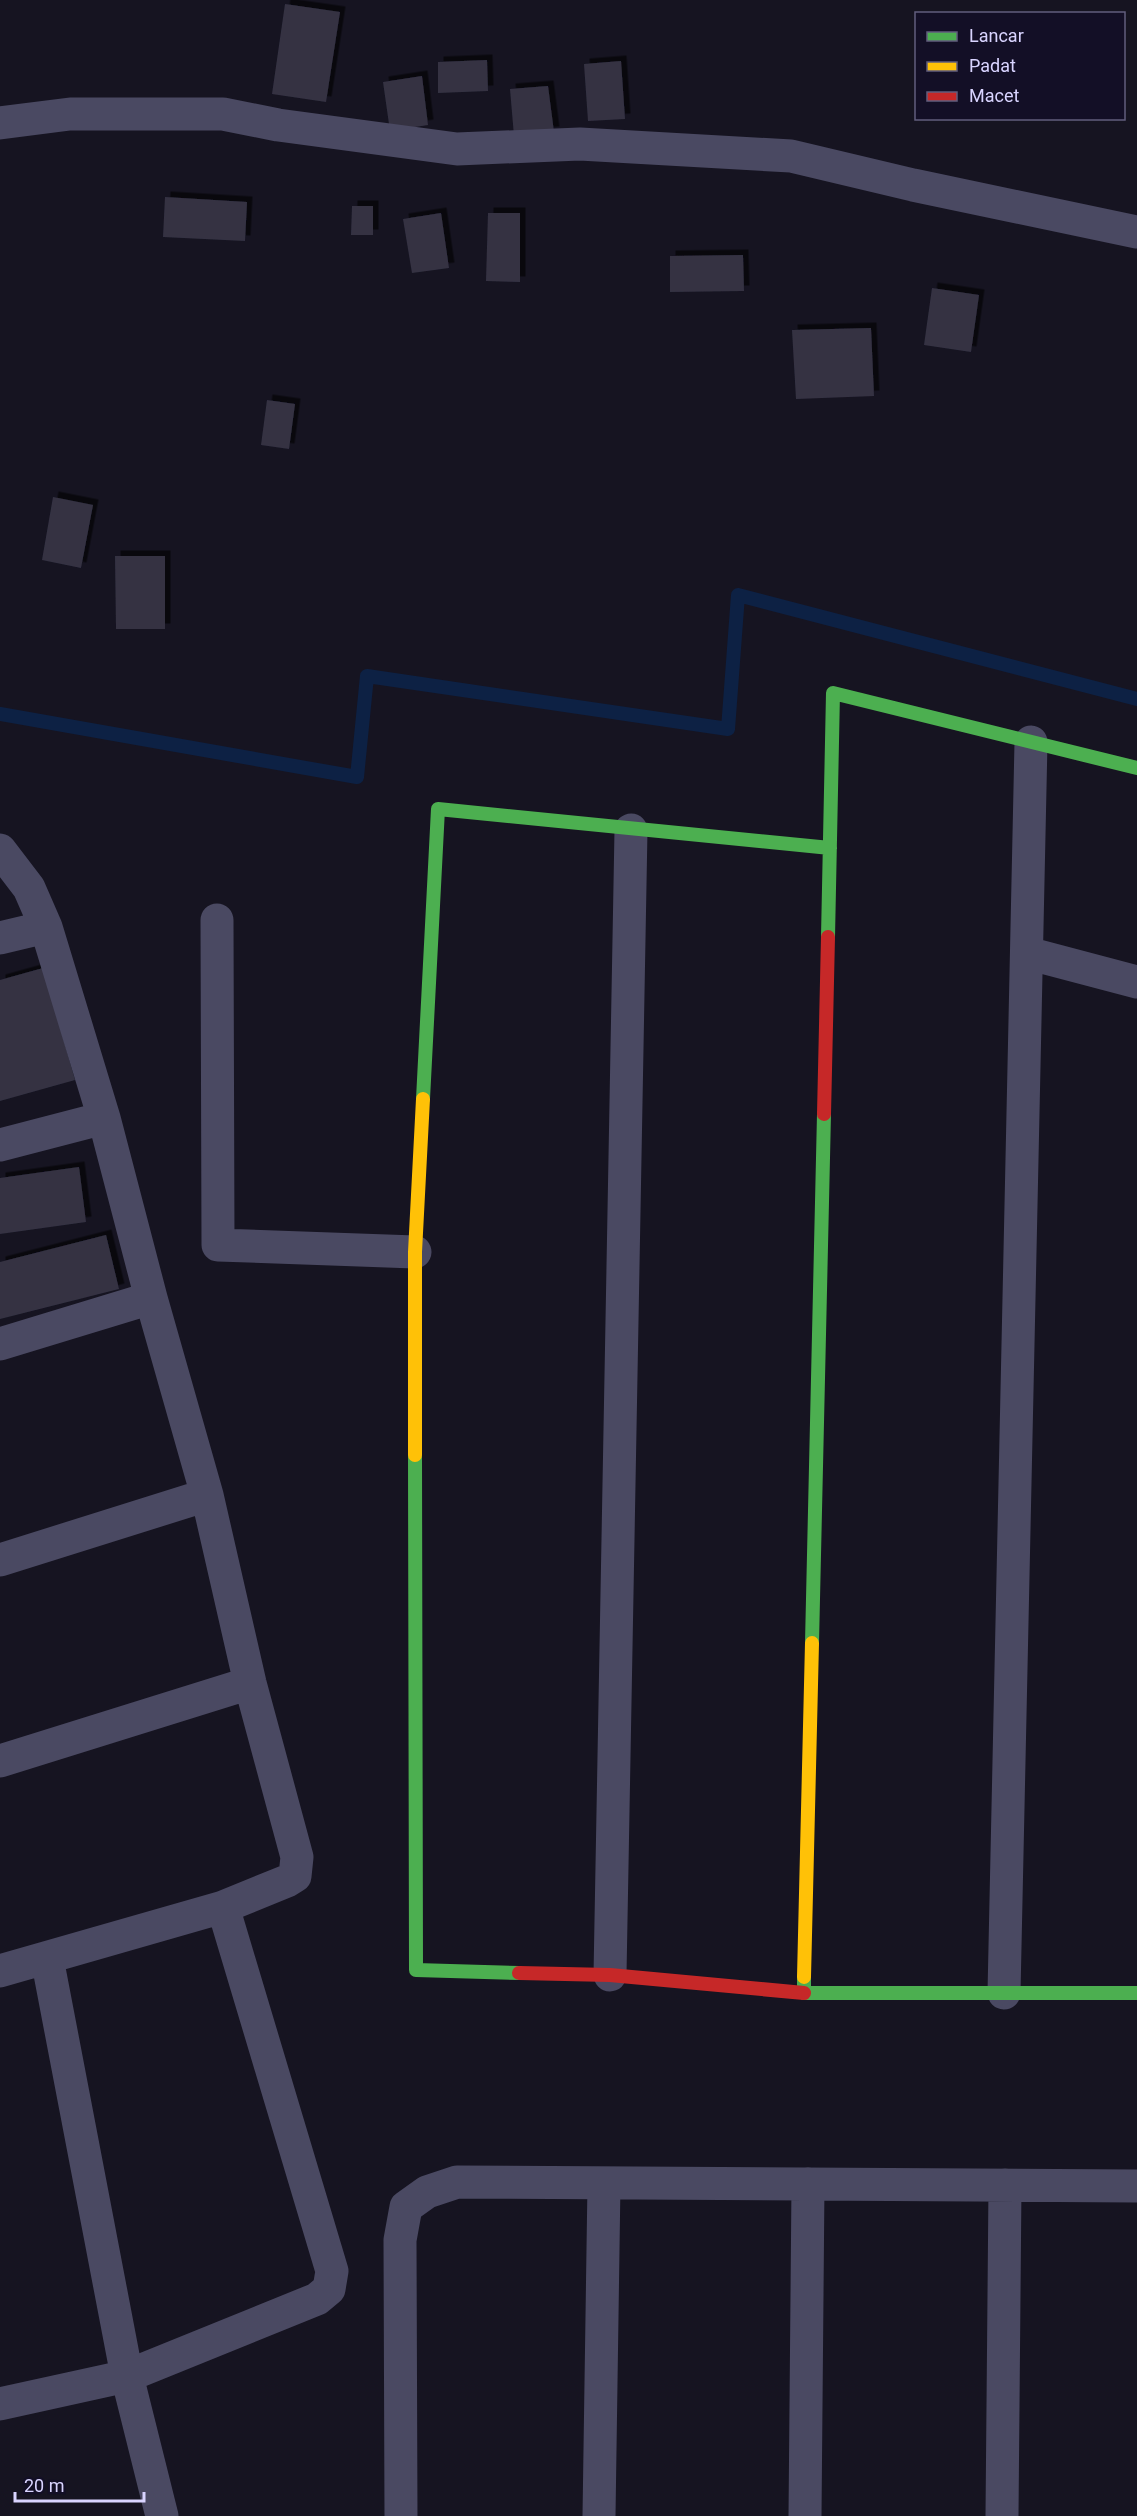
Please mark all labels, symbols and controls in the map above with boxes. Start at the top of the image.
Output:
legend [915,12,1125,120]
text: Lancar [969,25,1024,46]
text: Padat [969,55,1016,76]
text: Macet [969,85,1019,106]
scale bar [15,2465,144,2503]
text: 20 m [24,2475,64,2496]

